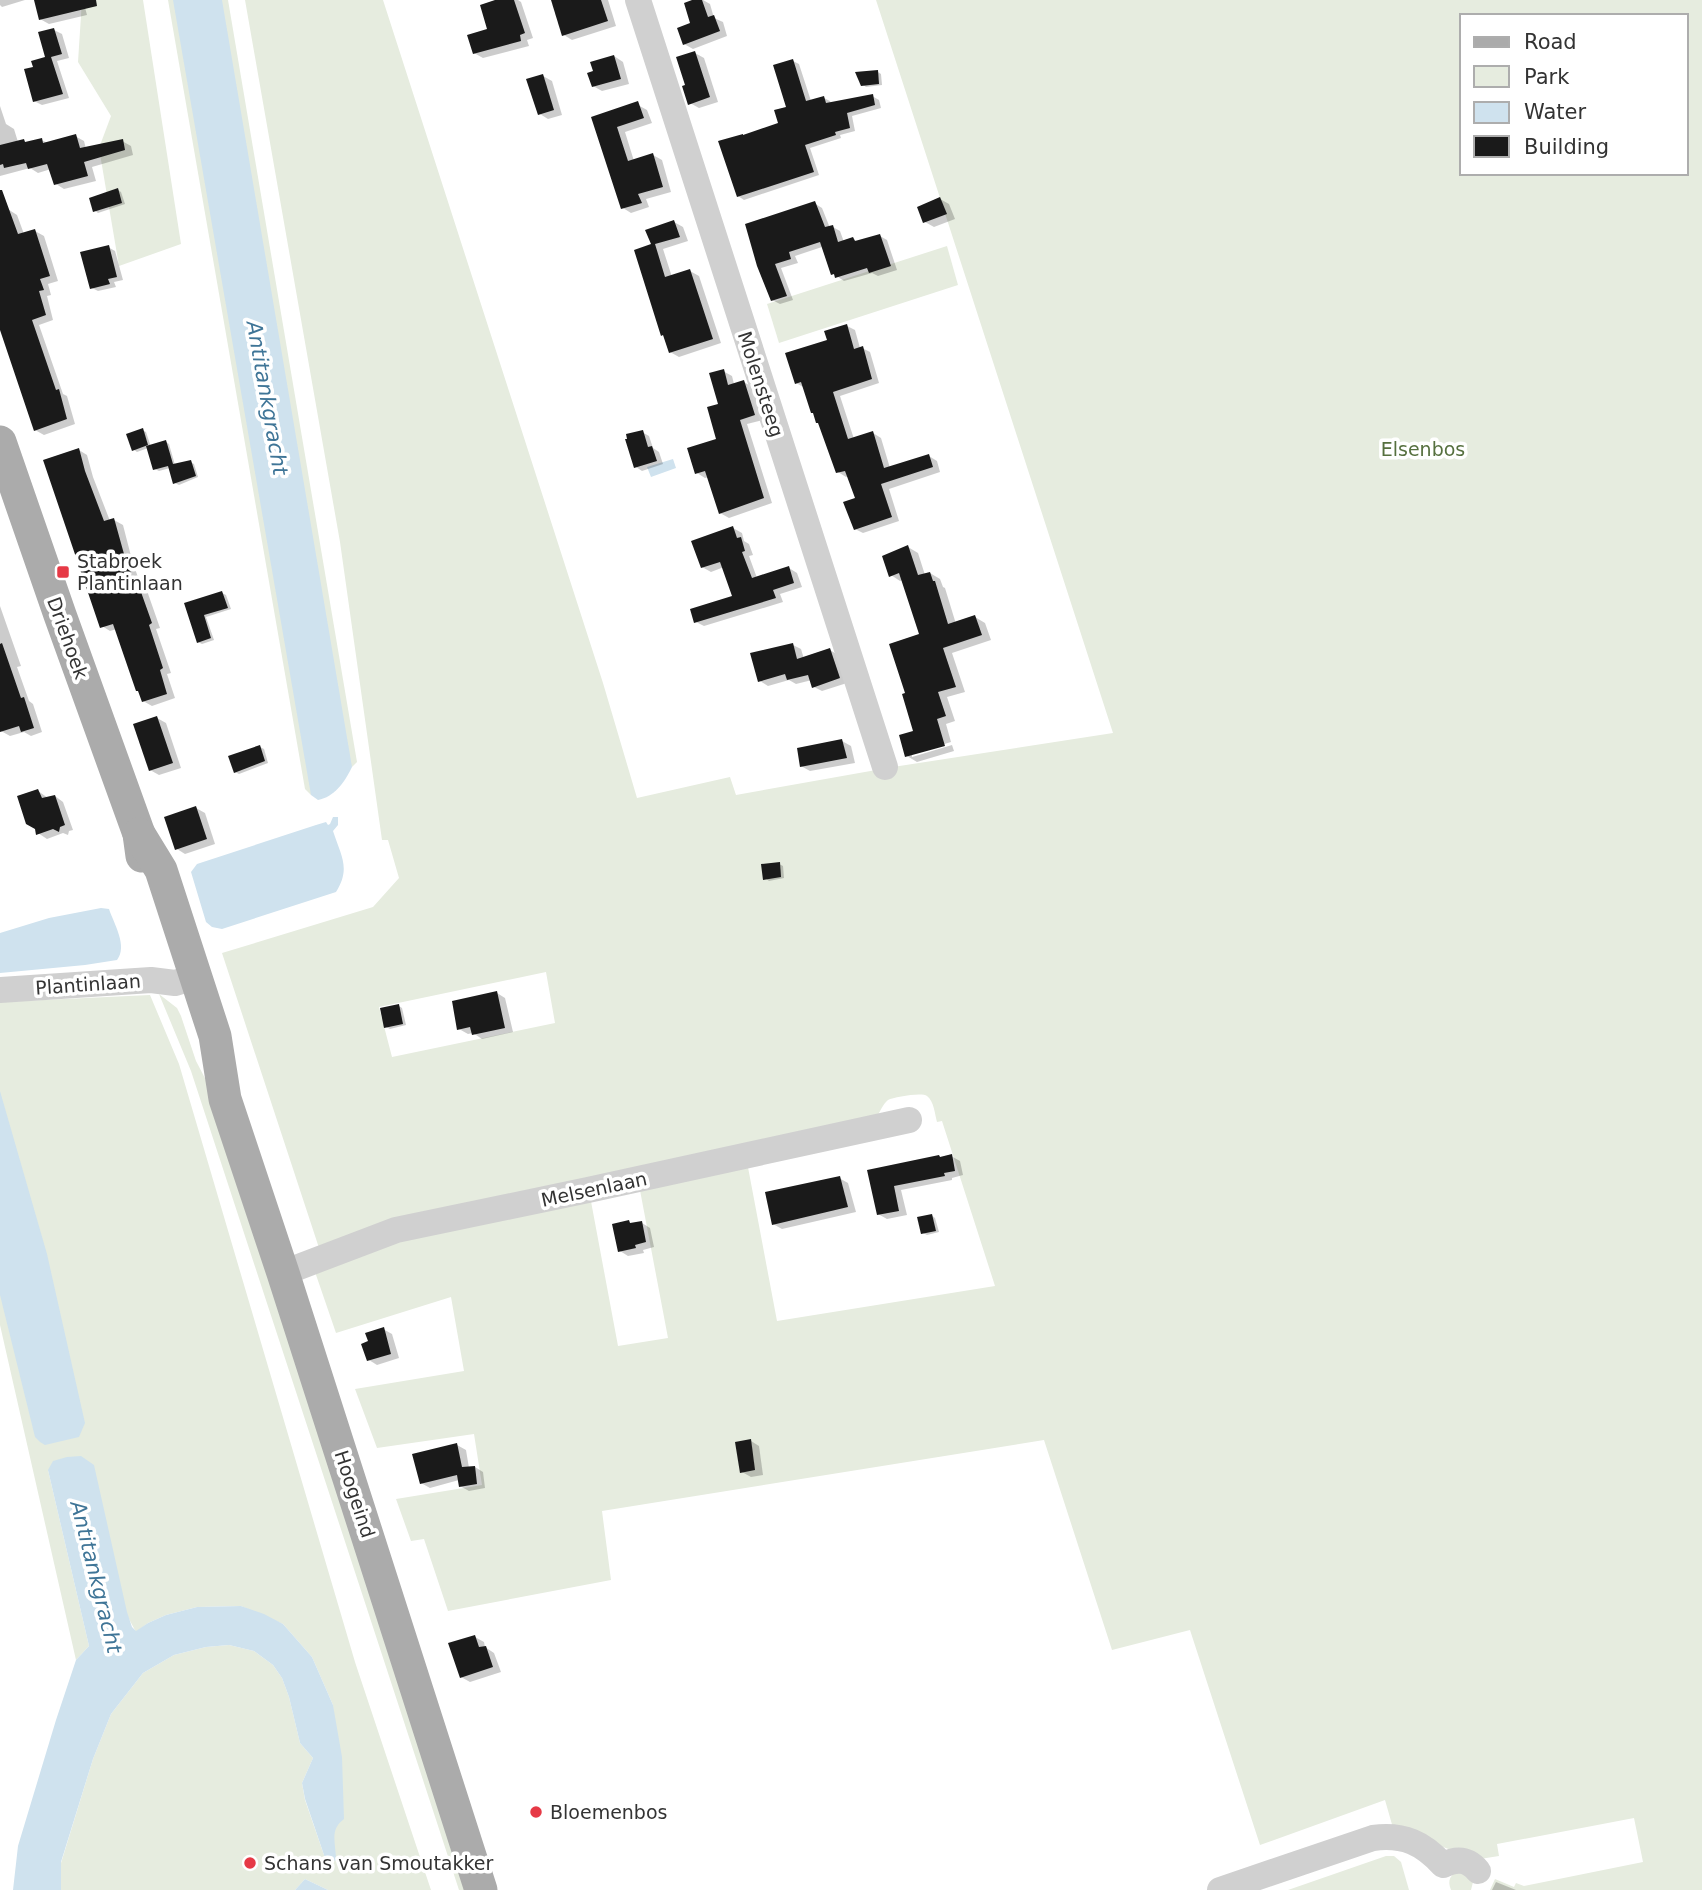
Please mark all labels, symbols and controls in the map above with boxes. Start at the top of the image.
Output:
legend [1460,14,1688,175]
text: Road [1524,30,1577,54]
text: Park [1524,65,1570,89]
text: Water [1524,100,1586,124]
text: Building [1524,135,1609,159]
water label: Antitankgracht [241,317,293,478]
street label: Molensteeg [734,328,788,440]
park label: Elsenbos [1381,438,1465,460]
place label: Stabroek Plantinlaan [77,550,183,594]
marker: Stabroek Plantinlaan [55,564,71,580]
street label: Driehoek [43,594,93,682]
street label: Plantinlaan [34,969,142,999]
street label: Melsenlaan [539,1167,649,1211]
street label: Hoogeind [331,1447,379,1541]
water label: Antitankgracht [65,1496,127,1656]
place label: Bloemenbos [550,1801,667,1823]
marker: Bloemenbos [528,1804,544,1820]
place label: Schans van Smoutakker [264,1852,493,1874]
marker: Schans van Smoutakker [242,1855,258,1871]

